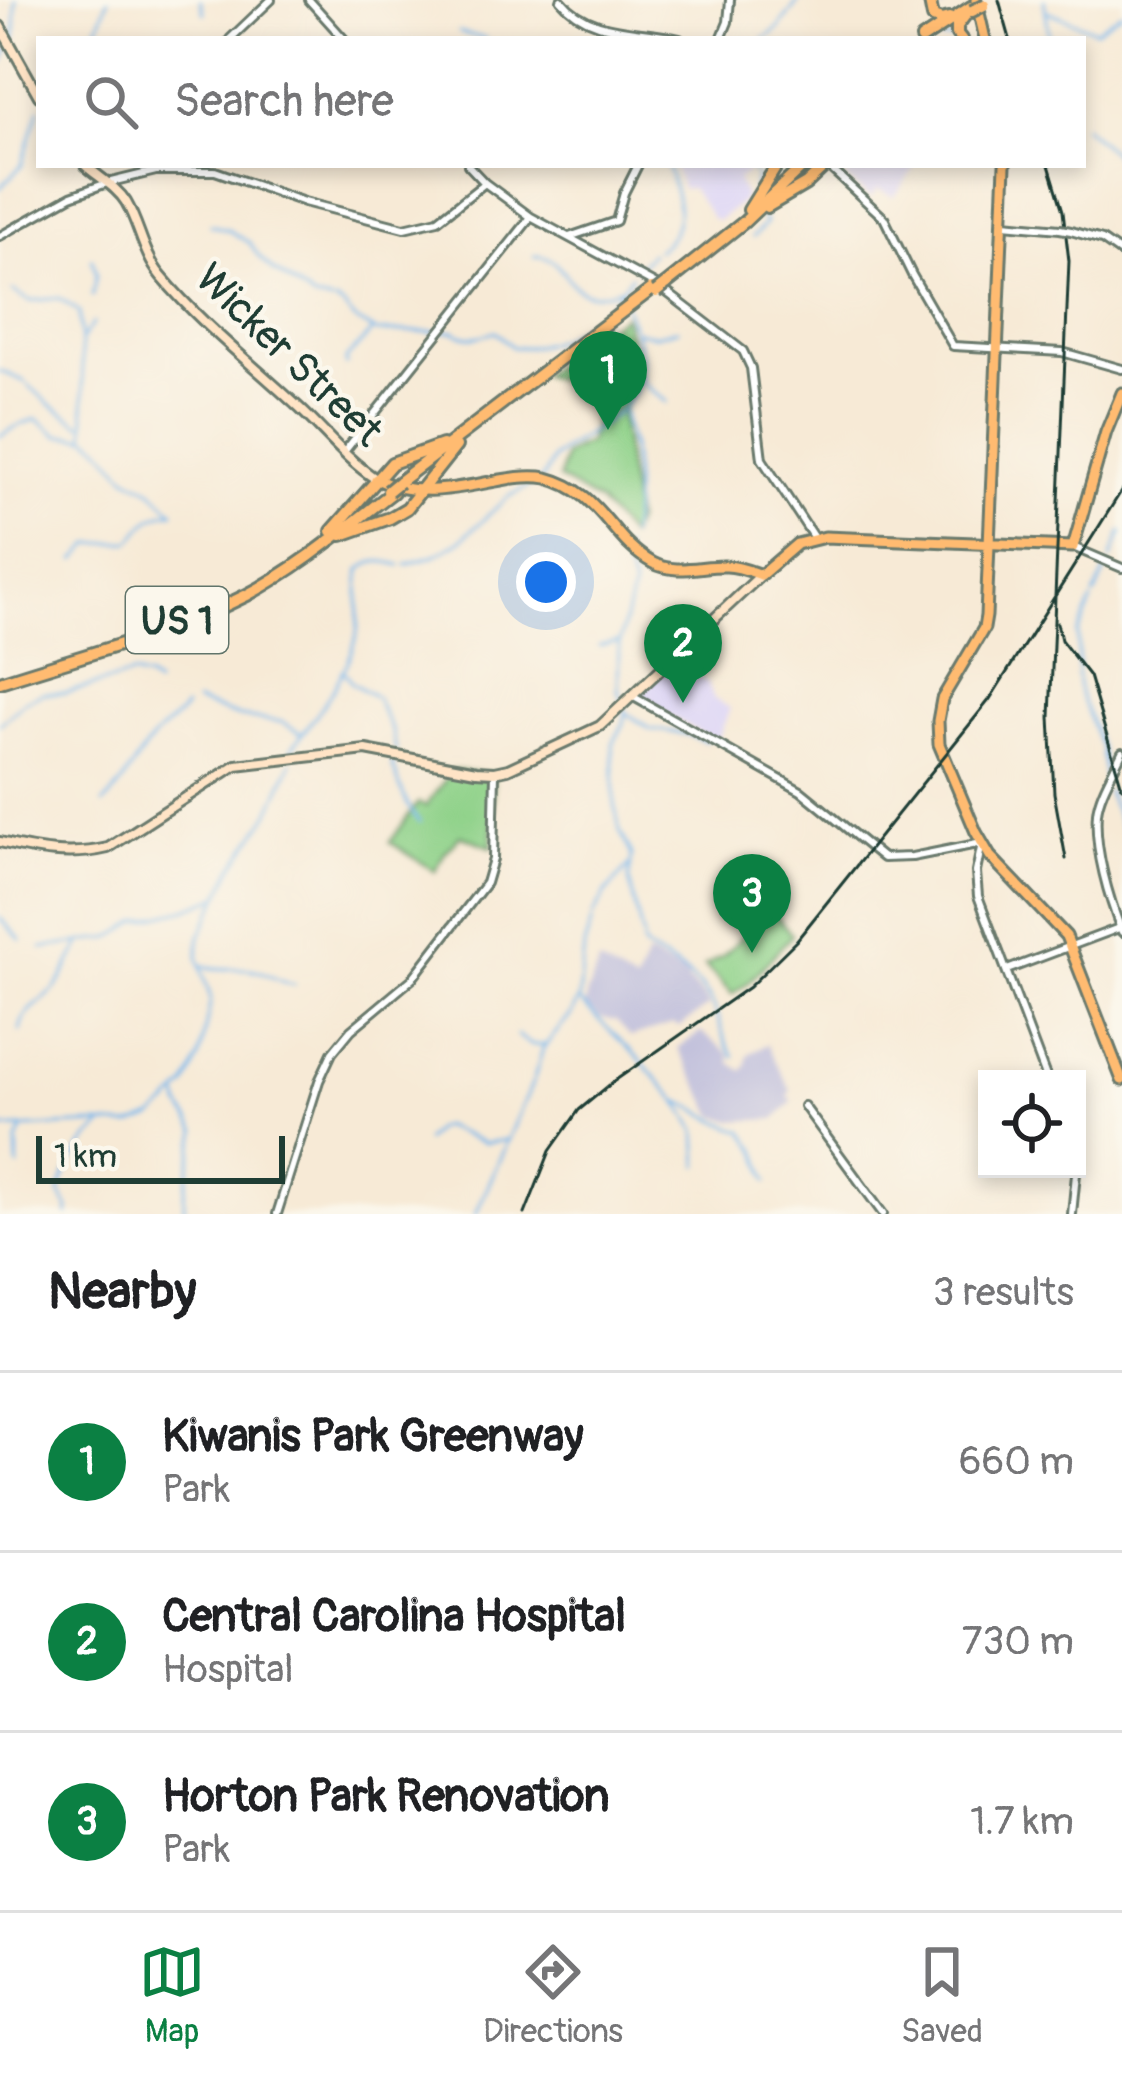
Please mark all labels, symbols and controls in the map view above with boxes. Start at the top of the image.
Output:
search box [36,36,1086,168]
icon: search [78,69,144,135]
text: Search here [174,74,394,130]
street label: Wicker Street [184,253,393,458]
pin: 1 [569,331,647,430]
your location [516,552,576,612]
road number: US 1 [126,587,228,653]
pin: 2 [644,604,722,703]
pin: 3 [713,854,791,953]
map controls [978,1070,1086,1178]
button: locate [978,1070,1086,1178]
scale bar [36,1130,285,1183]
text: 1 km [54,1136,117,1177]
text: Nearby [48,1260,196,1324]
text: 3 results [933,1268,1074,1317]
text: Kiwanis Park Greenway [162,1409,583,1465]
text: 1 [79,1437,95,1486]
text: 660 m [959,1437,1074,1486]
text: Park [162,1465,230,1514]
text: Central Carolina Hospital [162,1589,626,1645]
text: 2 [76,1617,98,1666]
text: 730 m [962,1617,1074,1666]
text: Hospital [162,1645,294,1694]
text: Horton Park Renovation [162,1769,609,1825]
text: 3 [76,1797,98,1846]
text: 1.7 km [970,1797,1074,1846]
text: Park [162,1825,230,1874]
tab: Map [139,1939,205,2052]
tab: Directions [483,1939,623,2052]
tab: Saved [901,1939,983,2052]

